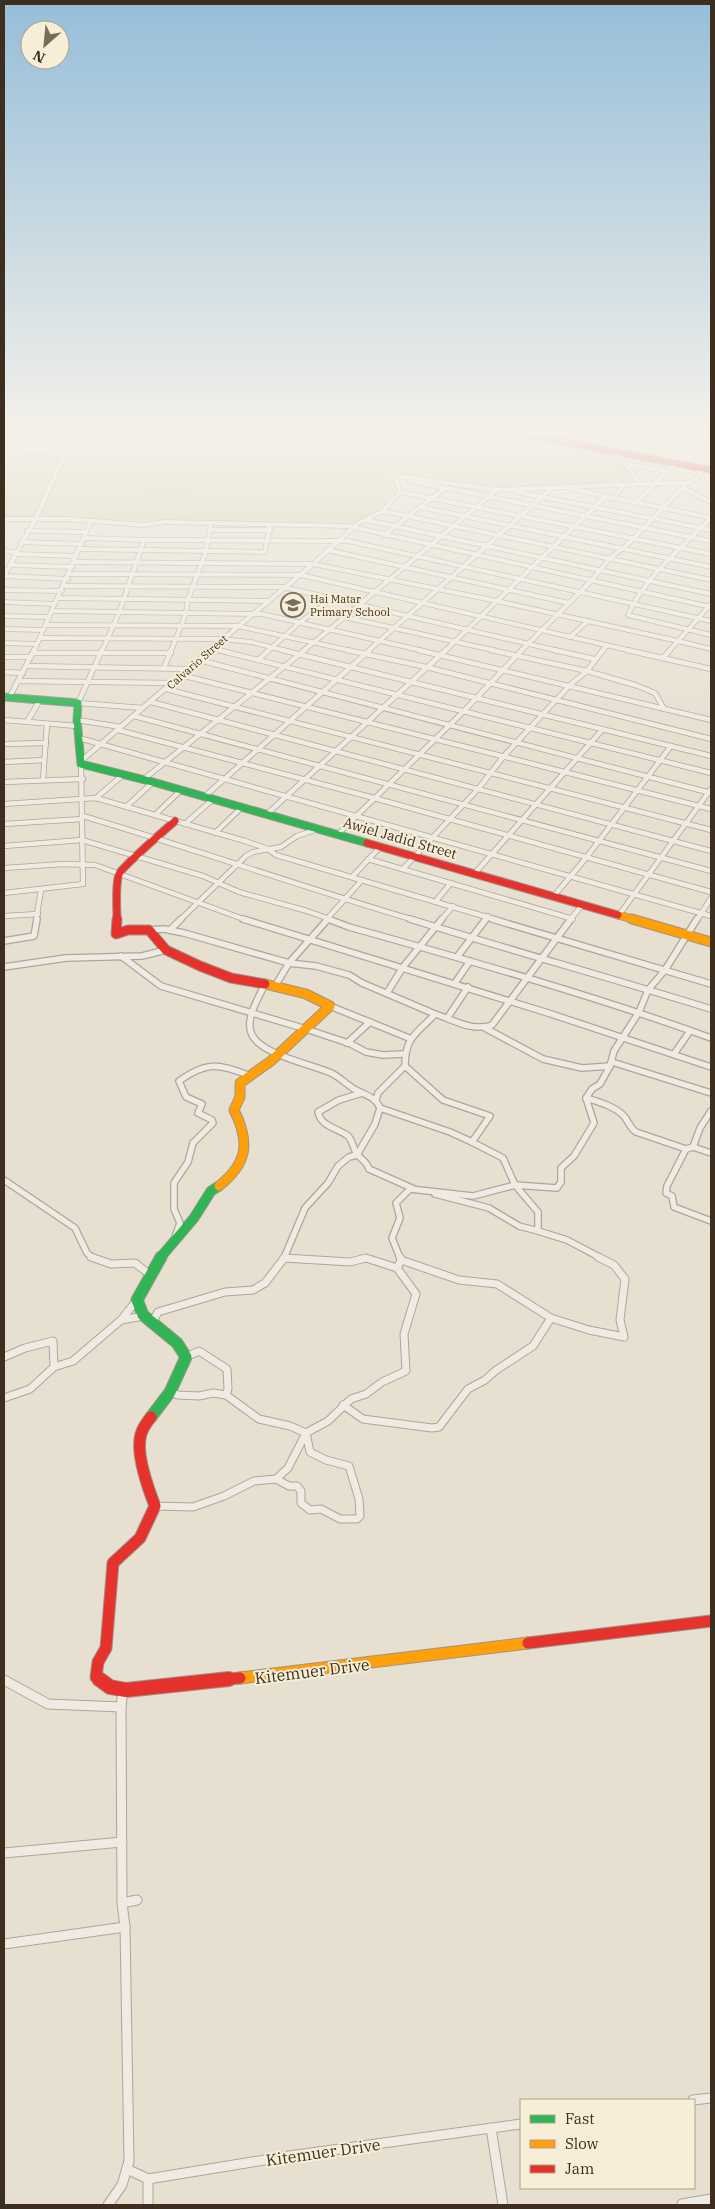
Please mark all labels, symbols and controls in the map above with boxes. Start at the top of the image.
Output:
north arrow [20,20,70,70]
text: N [30,46,48,67]
school or university icon: Hai Matar Primary School [280,592,306,618]
place label: Hai Matar Primary School [310,592,390,619]
street label: Calvario Street [164,632,230,692]
street label: Awiel Jadid Street [341,813,459,863]
street label: Kitemuer Drive [253,1654,371,1688]
legend [520,2099,695,2189]
text: Fast [565,2109,595,2128]
street label: Kitemuer Drive [264,2134,382,2170]
text: Slow [565,2134,599,2153]
text: Jam [565,2159,594,2178]

